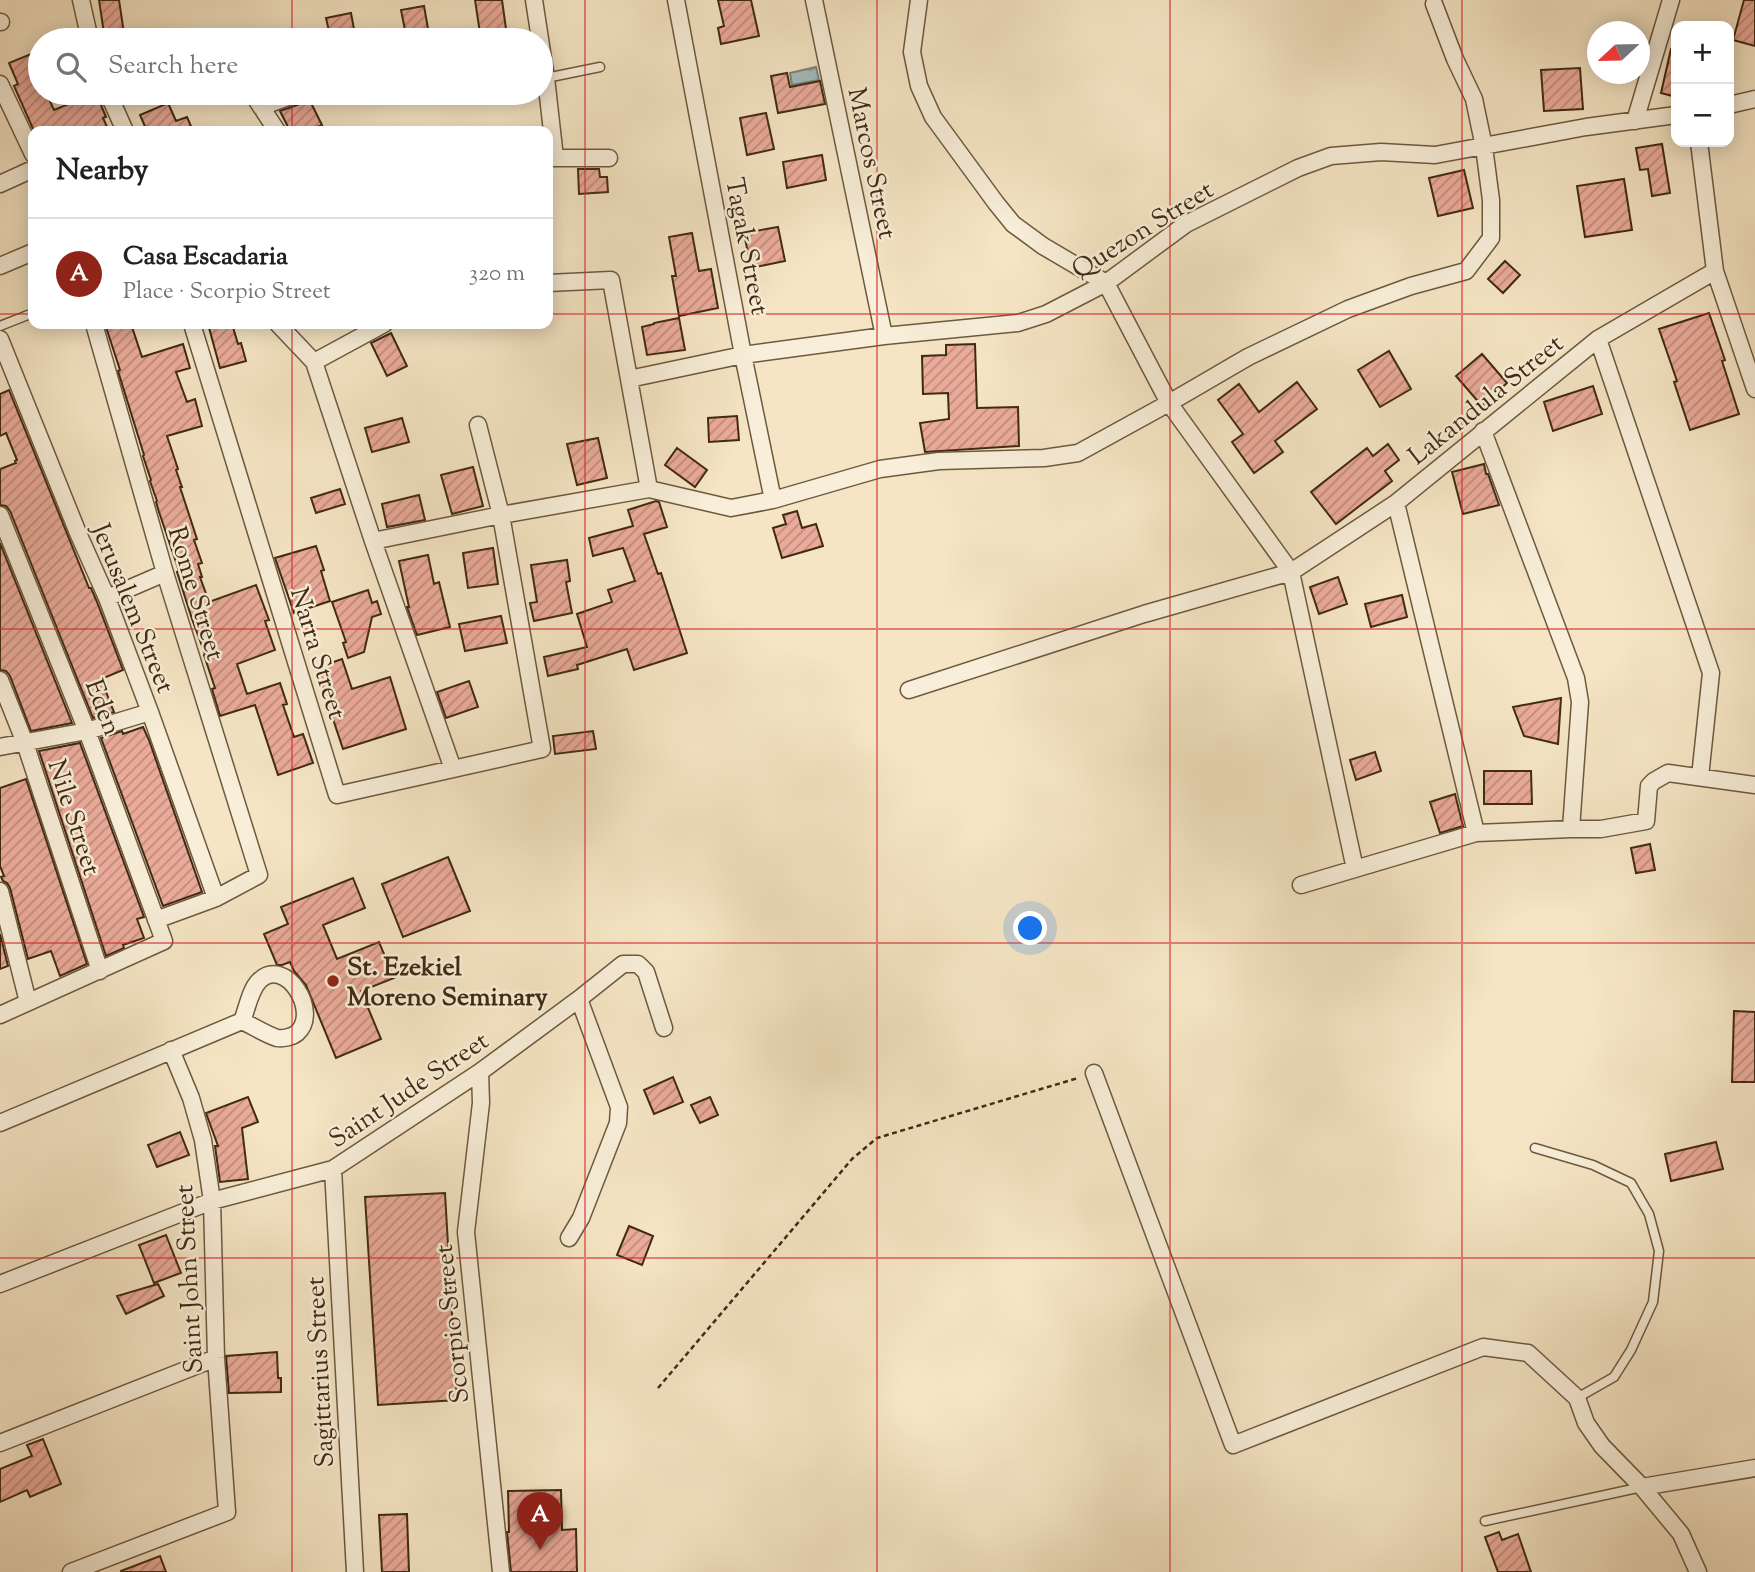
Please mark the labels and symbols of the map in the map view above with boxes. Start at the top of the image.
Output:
north arrow [1587,21,1650,84]
street label: Marcos Street [836,84,905,243]
street label: Quezon Street [1065,173,1221,289]
street label: Tagak Street [714,175,777,318]
street label: Lakandula Street [1401,327,1572,475]
street label: Jerusalem Street [80,517,183,699]
street label: Rome Street [157,522,233,665]
street label: Narra Street [279,583,354,724]
street label: Eden [74,674,129,741]
street label: Nile Street [37,755,109,881]
your location [1013,911,1047,945]
place label: St. Ezekiel Moreno Seminary [347,950,548,1017]
marker: St. Ezekiel Moreno Seminary [325,973,341,989]
street label: Saint Jude Street [322,1024,497,1158]
street label: Saint John Street [167,1183,214,1374]
street label: Scorpio Street [427,1242,480,1405]
street label: Sagittarius Street [298,1275,345,1468]
pin: A [517,1492,563,1550]

